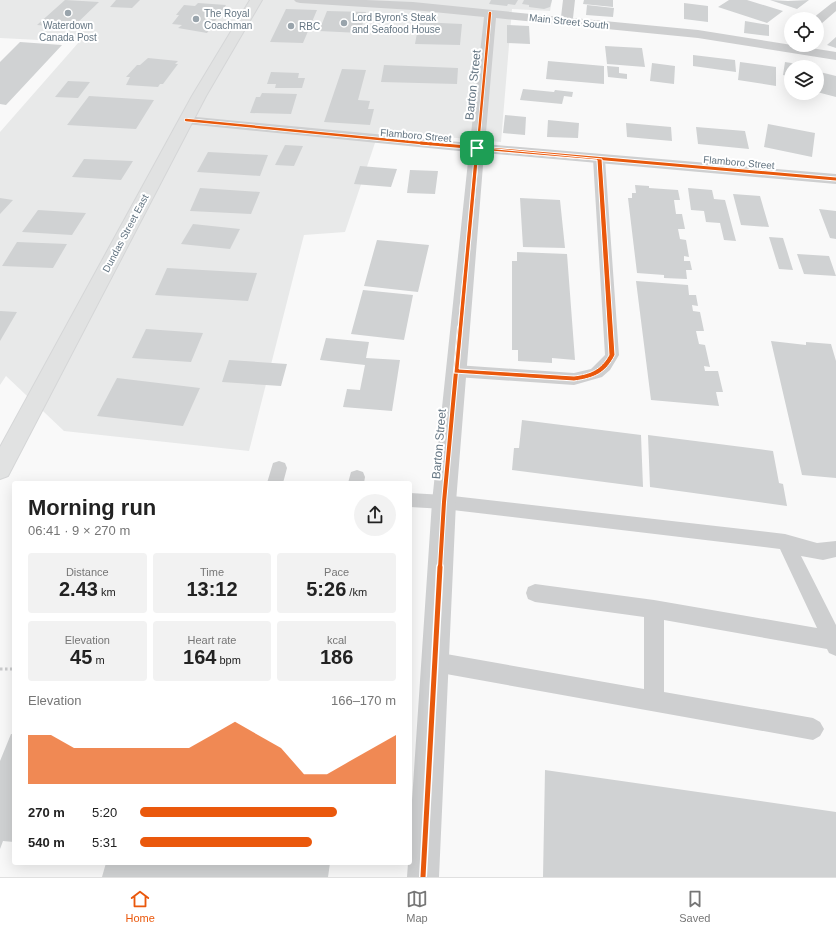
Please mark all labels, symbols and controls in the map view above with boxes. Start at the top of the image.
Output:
marker: Waterdown Canada Post [63,8,73,18]
place label: The Royal Coachman [204,8,252,31]
place label: Lord Byron's Steak and Seafood House [352,12,441,35]
street label: Main Street South [529,12,609,31]
map controls [784,12,824,100]
button: locate [784,12,824,52]
marker: The Royal Coachman [191,14,201,24]
marker: Lord Byron's Steak and Seafood House [339,18,349,28]
place label: Waterdown Canada Post [39,20,97,43]
marker: RBC [286,21,296,31]
place label: RBC [299,21,320,32]
street label: Barton Street [462,48,484,121]
button: layers [784,60,824,100]
street label: Flamboro Street [380,127,452,144]
pin [460,131,494,165]
icon: arrive [466,137,488,159]
street label: Flamboro Street [703,154,775,171]
street label: Dundas Street East [100,192,151,274]
street label: Barton Street [429,408,449,480]
button: share [354,494,396,536]
text: Morning run [28,495,156,520]
text: 06:41 · 9 × 270 m [28,523,130,538]
text: Distance [66,566,109,578]
text: Time [200,566,224,578]
text: Pace [324,566,349,578]
text: 2.43 [59,578,98,600]
text: 13:12 [186,578,238,600]
text: 5:26 [306,578,346,600]
text: km [98,586,116,598]
text: /km [346,586,367,598]
text: Elevation [65,634,110,646]
text: Heart rate [188,634,236,646]
text: kcal [327,634,346,646]
text: 45 [70,646,92,668]
text: 164 [183,646,216,668]
text: 186 [320,646,353,668]
text: m [92,654,105,666]
text: bpm [216,654,241,666]
text: Elevation [28,693,81,708]
text: 166–170 m [331,693,396,708]
text: 270 m [28,805,65,820]
text: 5:20 [92,805,117,820]
text: 540 m [28,835,65,850]
text: 5:31 [92,835,117,850]
tab: Home [126,888,155,924]
tab: Map [406,888,428,924]
tab: Saved [679,888,710,924]

